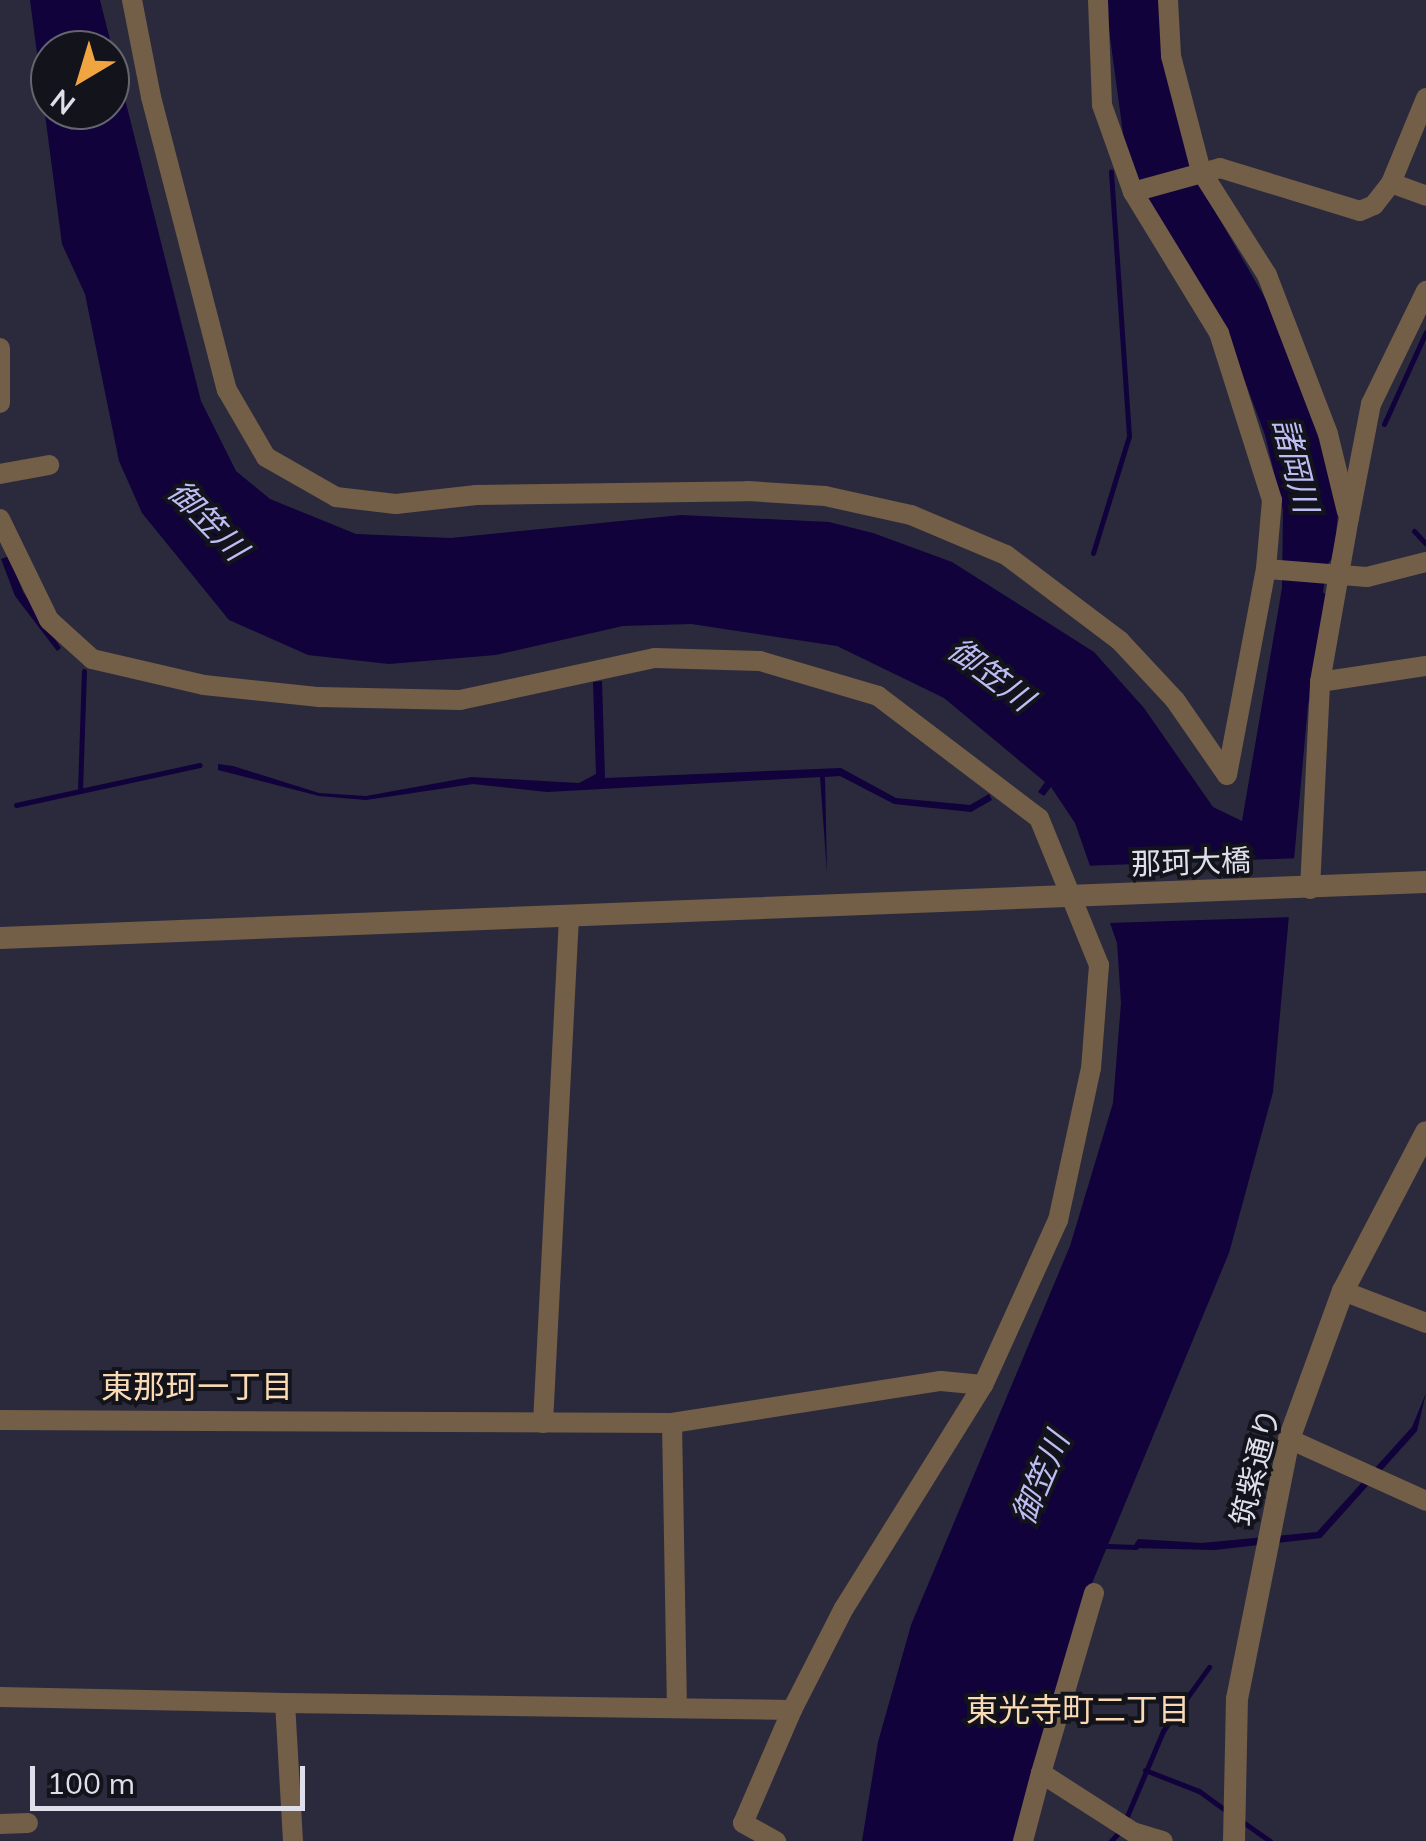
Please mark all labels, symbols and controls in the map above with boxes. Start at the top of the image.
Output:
north arrow [30,30,130,130]
text: N [43,82,82,123]
water label: 諸岡川 [1266,414,1326,516]
water label: 御笠川 [161,472,255,568]
water label: 御笠川 [941,630,1041,718]
street label: 那珂大橋 [1130,842,1252,882]
district label: 東那珂一丁目 [101,1367,293,1405]
street label: 筑紫通り [1223,1404,1287,1530]
water label: 御笠川 [1004,1426,1076,1530]
district label: 東光寺町二丁目 [966,1690,1190,1728]
scale bar [35,1746,310,1808]
text: 100 m [47,1764,135,1802]

